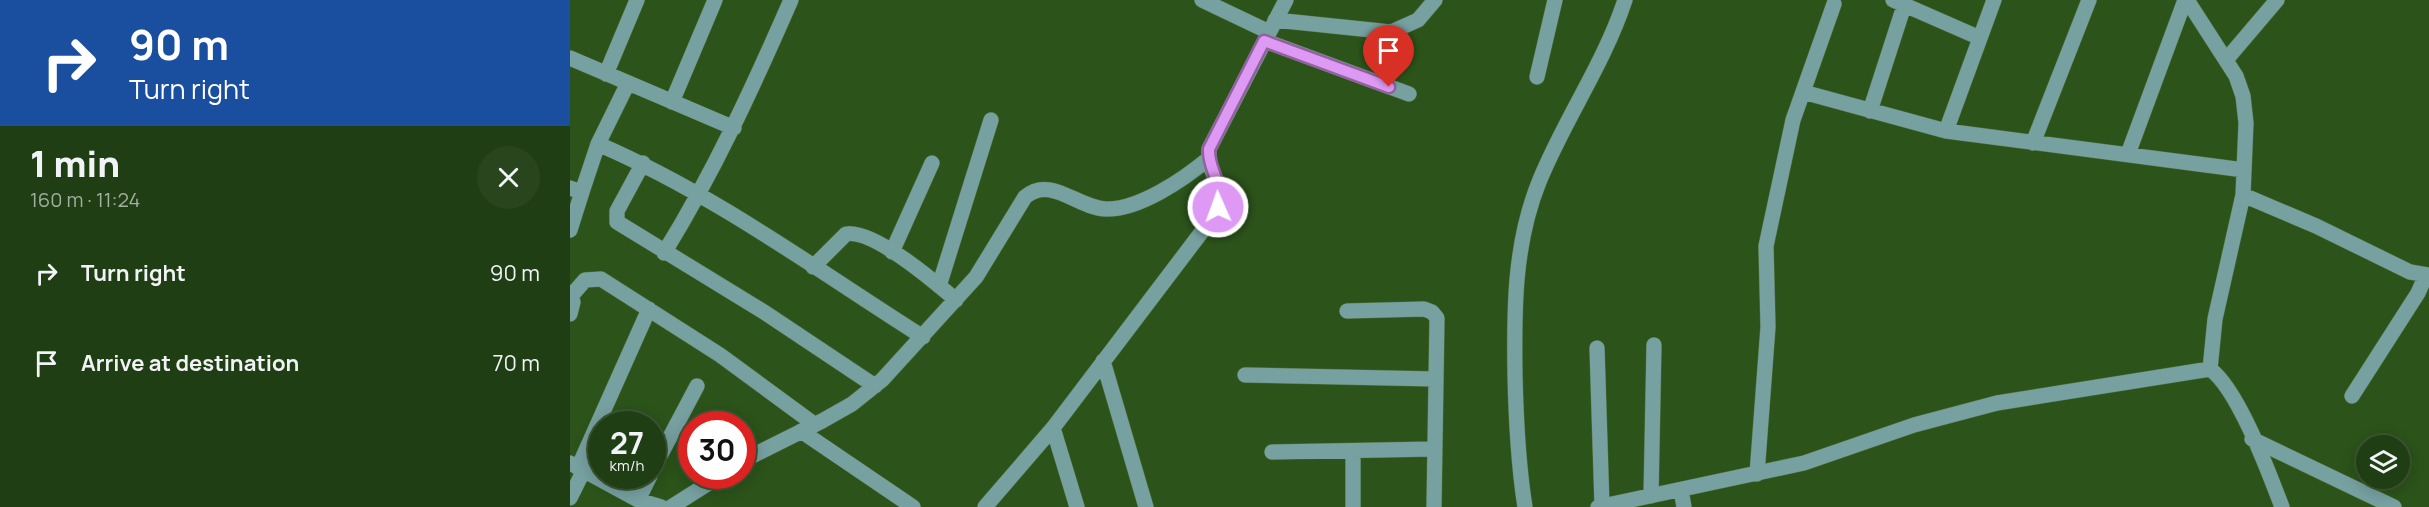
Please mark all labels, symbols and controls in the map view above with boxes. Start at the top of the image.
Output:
text: 90 m [129,15,229,73]
icon: right [30,24,108,102]
pin [1363,25,1414,87]
icon: arrive [1372,34,1405,67]
text: Turn right [129,70,250,107]
text: 1 min [30,139,120,188]
button: close [477,146,540,209]
position arrow [1186,175,1250,239]
text: 160 m · 11:24 [30,186,140,213]
icon: right [30,257,63,290]
text: Turn right [81,258,186,288]
text: 90 m [490,258,540,288]
icon: arrive [30,347,63,380]
text: Arrive at destination [81,348,299,378]
text: 70 m [492,348,540,378]
speed limit sign: 30 [678,411,756,489]
text: 27 [610,422,644,463]
map controls [2356,435,2410,489]
button: layers [2356,435,2410,489]
text: km/h [610,455,644,476]

